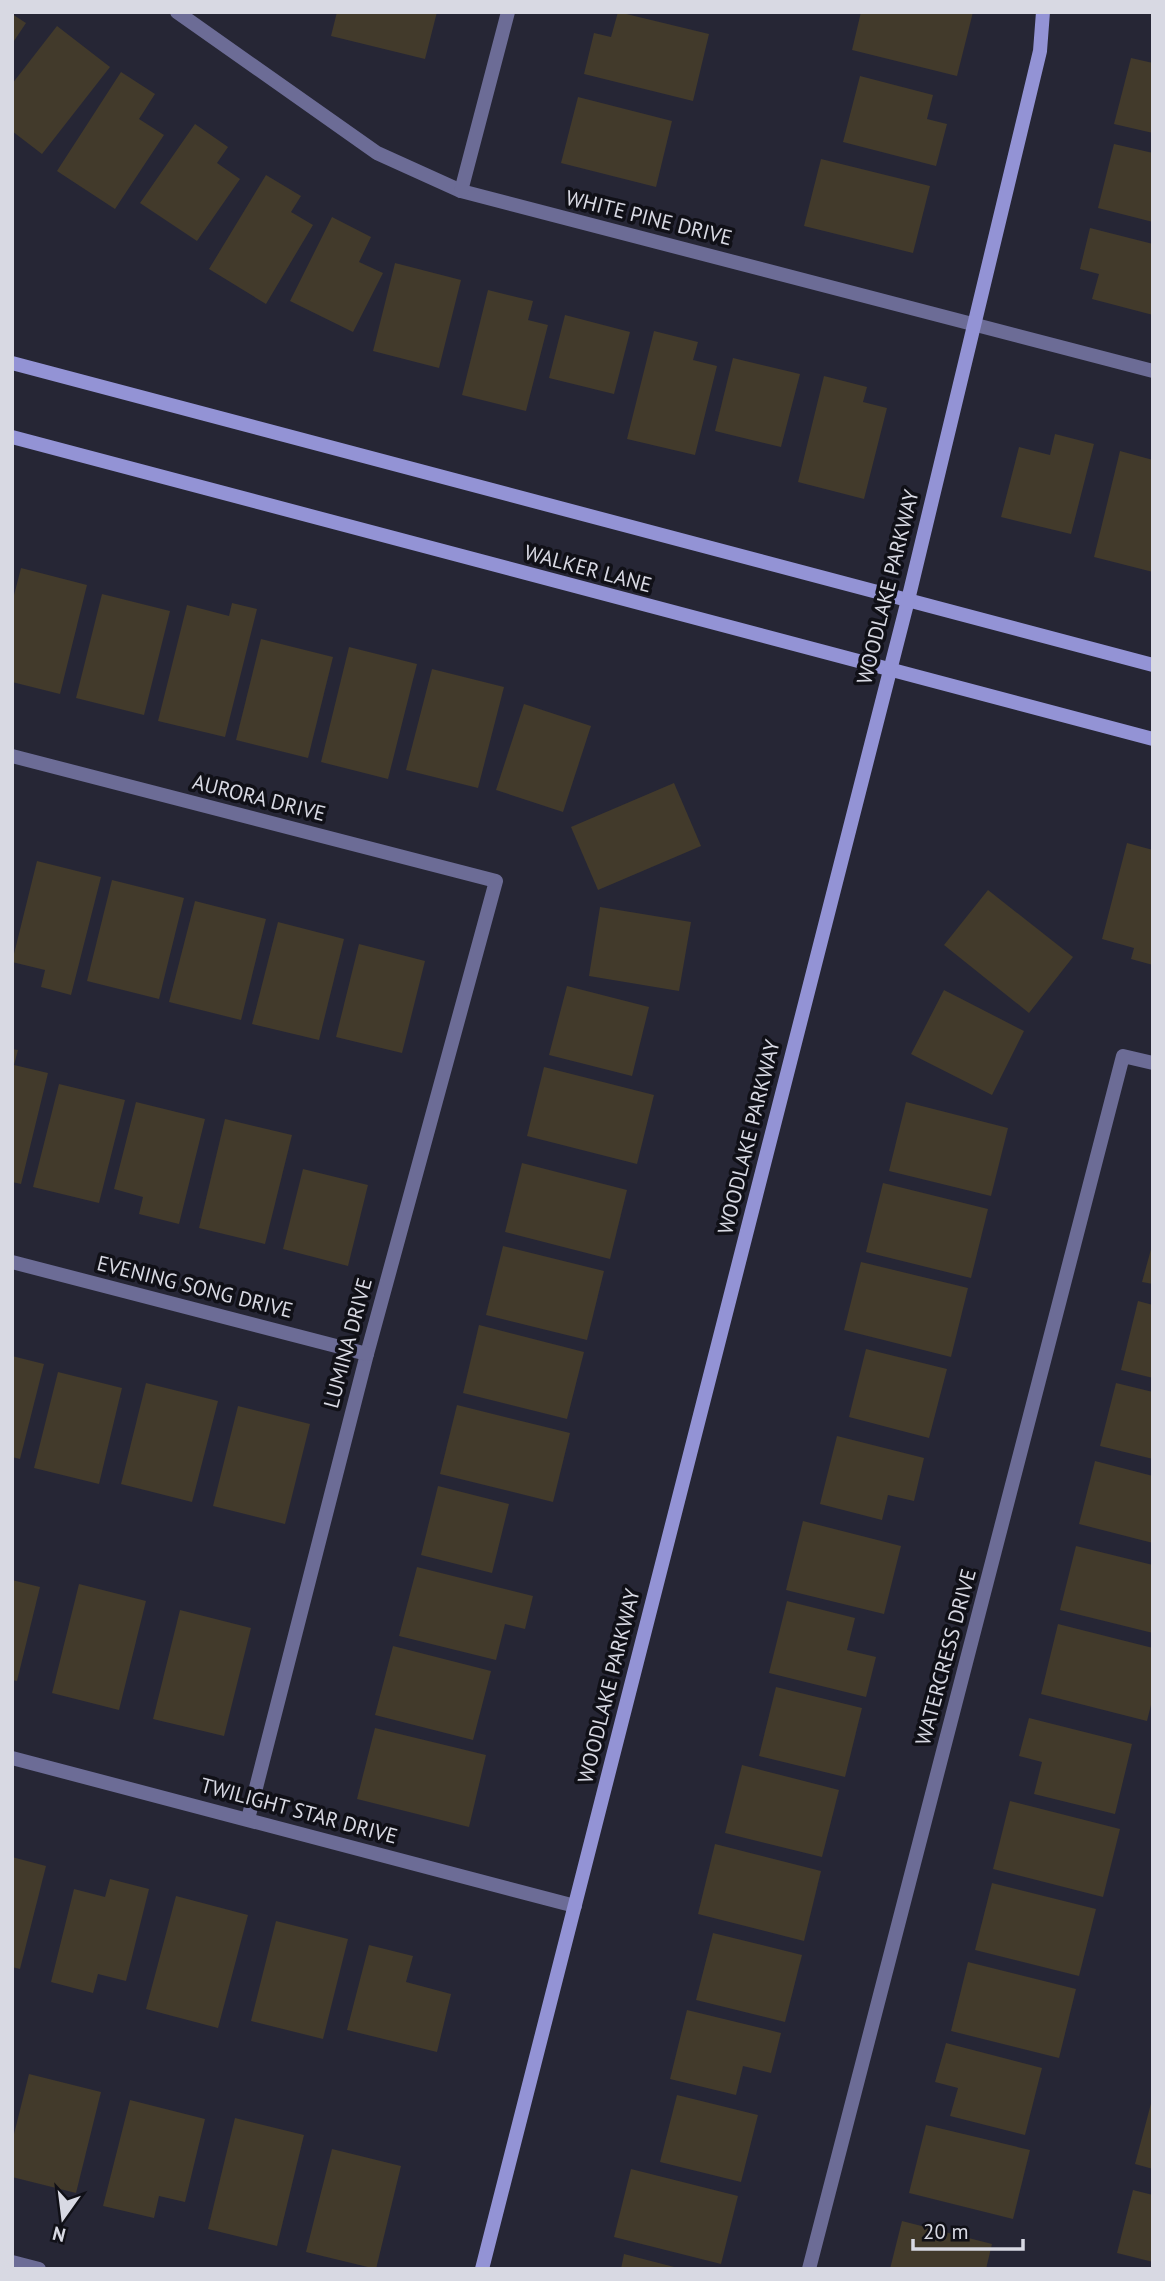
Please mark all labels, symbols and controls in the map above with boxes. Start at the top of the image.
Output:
street label: WHITE PINE DRIVE [563,184,735,251]
street label: WOODLAKE PARKWAY [850,486,925,687]
street label: WALKER LANE [521,539,655,598]
street label: AURORA DRIVE [190,768,329,827]
street label: WOODLAKE PARKWAY [711,1036,786,1237]
street label: EVENING SONG DRIVE [94,1249,296,1324]
street label: LUMINA DRIVE [317,1275,378,1411]
street label: WATERCRESS DRIVE [909,1566,982,1748]
street label: WOODLAKE PARKWAY [571,1585,646,1786]
street label: TWILIGHT STAR DRIVE [198,1771,401,1850]
north arrow [28,2183,98,2253]
scale bar [913,2208,1023,2252]
text: 20 m [923,2218,969,2245]
text: N [50,2221,68,2248]

